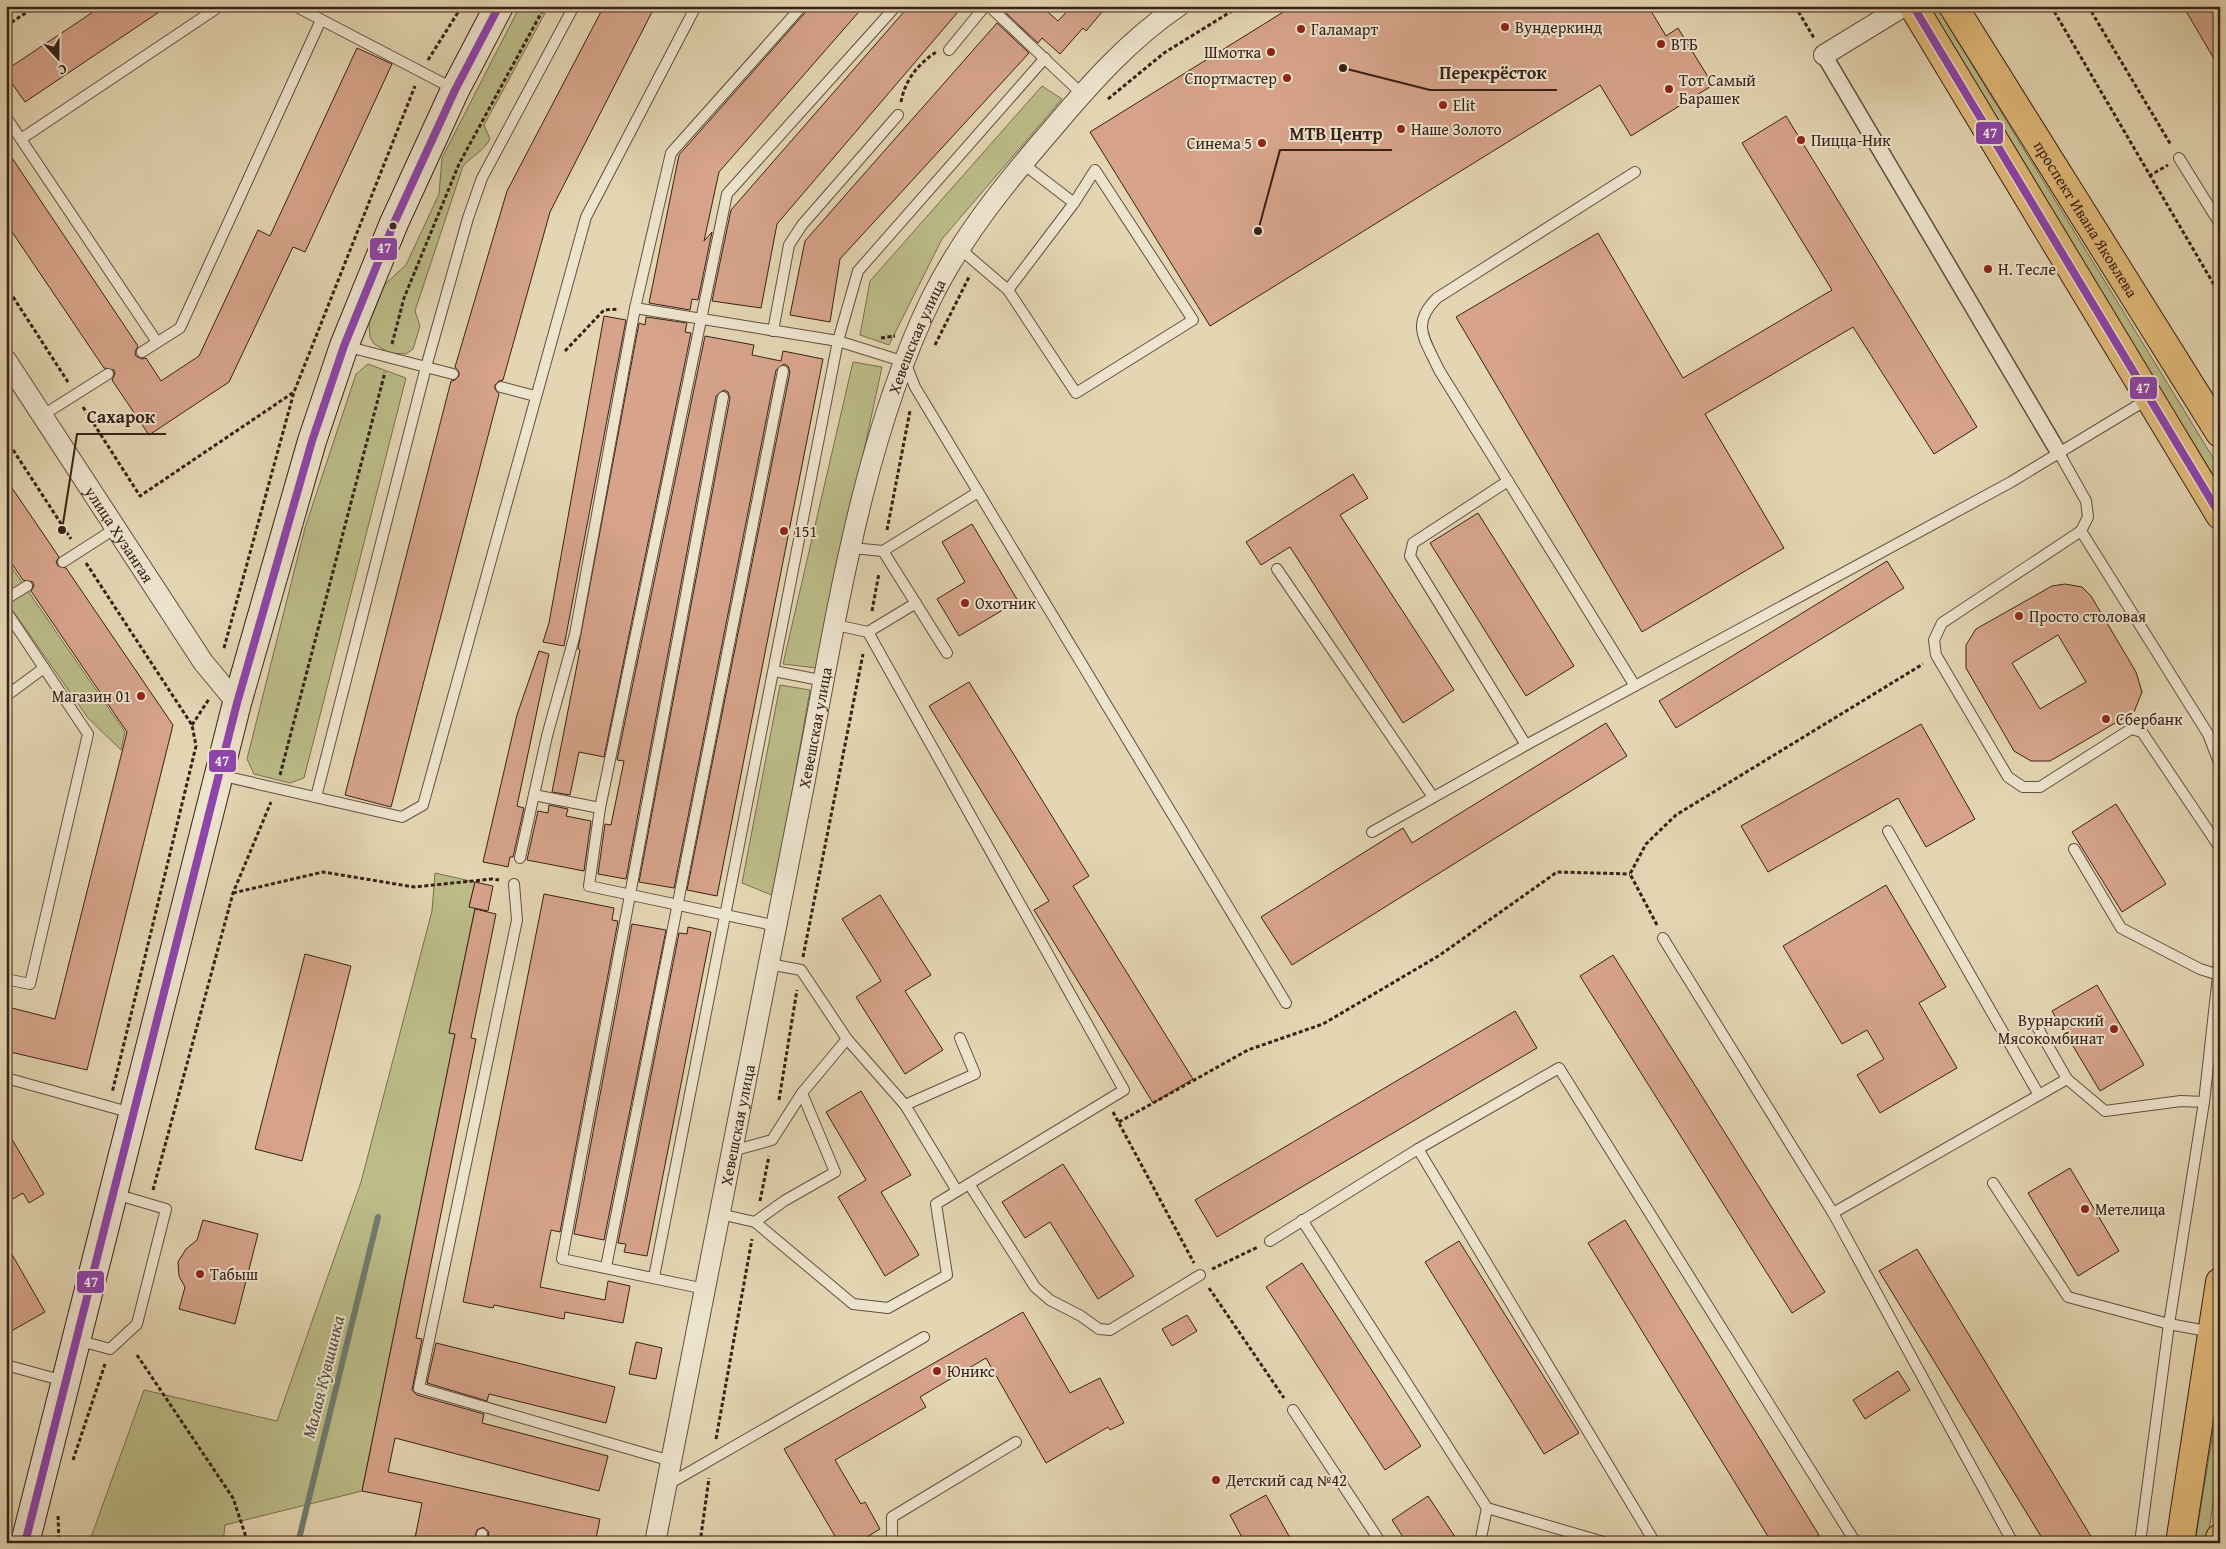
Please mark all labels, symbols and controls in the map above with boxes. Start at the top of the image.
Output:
place label: Вундеркинд [1515,15,1603,39]
place label: Галамарт [1311,17,1378,41]
marker: Вундеркинд [1499,21,1511,33]
marker: Галамарт [1295,23,1307,35]
north arrow [32,32,82,82]
place label: ВТБ [1671,32,1698,56]
marker: ВТБ [1655,38,1667,50]
place label: Шмотка [1204,40,1261,64]
marker: Шмотка [1265,46,1277,58]
callout: Перекрёсток [1430,57,1557,90]
text: С [55,59,70,81]
text: Перекрёсток [1439,59,1547,86]
place label: Спортмастер [1185,66,1277,90]
place label: Тот Самый Барашек [1679,68,1756,110]
marker: Спортмастер [1281,72,1293,84]
marker: Тот Самый Барашек [1663,83,1675,95]
place label: Elit [1453,93,1476,117]
marker: Elit [1437,99,1449,111]
callout: МТВ Центр [1280,117,1392,150]
place label: Наше Золото [1411,117,1502,141]
text: МТВ Центр [1290,120,1382,147]
line badge: 47 [1975,121,2004,145]
marker: Наше Золото [1395,123,1407,135]
text: 47 [1983,123,1997,143]
place label: Пицца-Ник [1811,128,1891,152]
place label: Синема 5 [1187,131,1252,155]
marker: Пицца-Ник [1795,134,1807,146]
street label: проспект Ивана Яковлева [2028,136,2145,302]
marker: Синема 5 [1256,137,1268,149]
unlabelled marker [388,221,398,231]
line badge: 47 [369,237,398,261]
text: 47 [377,238,391,258]
place label: Н. Тесле [1998,257,2056,281]
marker: Н. Тесле [1982,263,1994,275]
street label: Хевешская улица [881,274,951,397]
line badge: 47 [2129,376,2158,400]
text: 47 [2136,378,2150,398]
callout: Сахарок [77,401,166,434]
text: Сахарок [87,403,156,430]
street label: улица Хузангая [79,480,160,587]
place label: 151 [794,519,817,543]
marker: 151 [778,525,790,537]
place label: Охотник [975,591,1037,615]
marker: Охотник [959,597,971,609]
place label: Просто столовая [2029,604,2146,628]
marker: Просто столовая [2013,610,2025,622]
street label: Хевешская улица [792,665,838,790]
place label: Магазин 01 [52,684,131,708]
marker: Магазин 01 [135,690,147,702]
place label: Сбербанк [2116,707,2183,731]
marker: Сбербанк [2100,713,2112,725]
line badge: 47 [208,749,237,773]
text: 47 [215,751,229,771]
place label: Вурнарский Мясокомбинат [1998,1008,2104,1050]
marker: Вурнарский Мясокомбинат [2108,1023,2120,1035]
street label: Хевешская улица [714,1062,761,1188]
place label: Метелица [2095,1197,2166,1221]
marker: Метелица [2079,1203,2091,1215]
place label: Табыш [210,1262,258,1286]
marker: Табыш [194,1268,206,1280]
line badge: 47 [76,1270,105,1294]
text: 47 [84,1272,98,1292]
water label: Малая Кувшинка [295,1312,351,1441]
place label: Юникс [947,1359,995,1383]
marker: Юникс [931,1365,943,1377]
place label: Детский сад №42 [1225,1468,1347,1492]
marker: Детский сад №42 [1210,1474,1222,1486]

